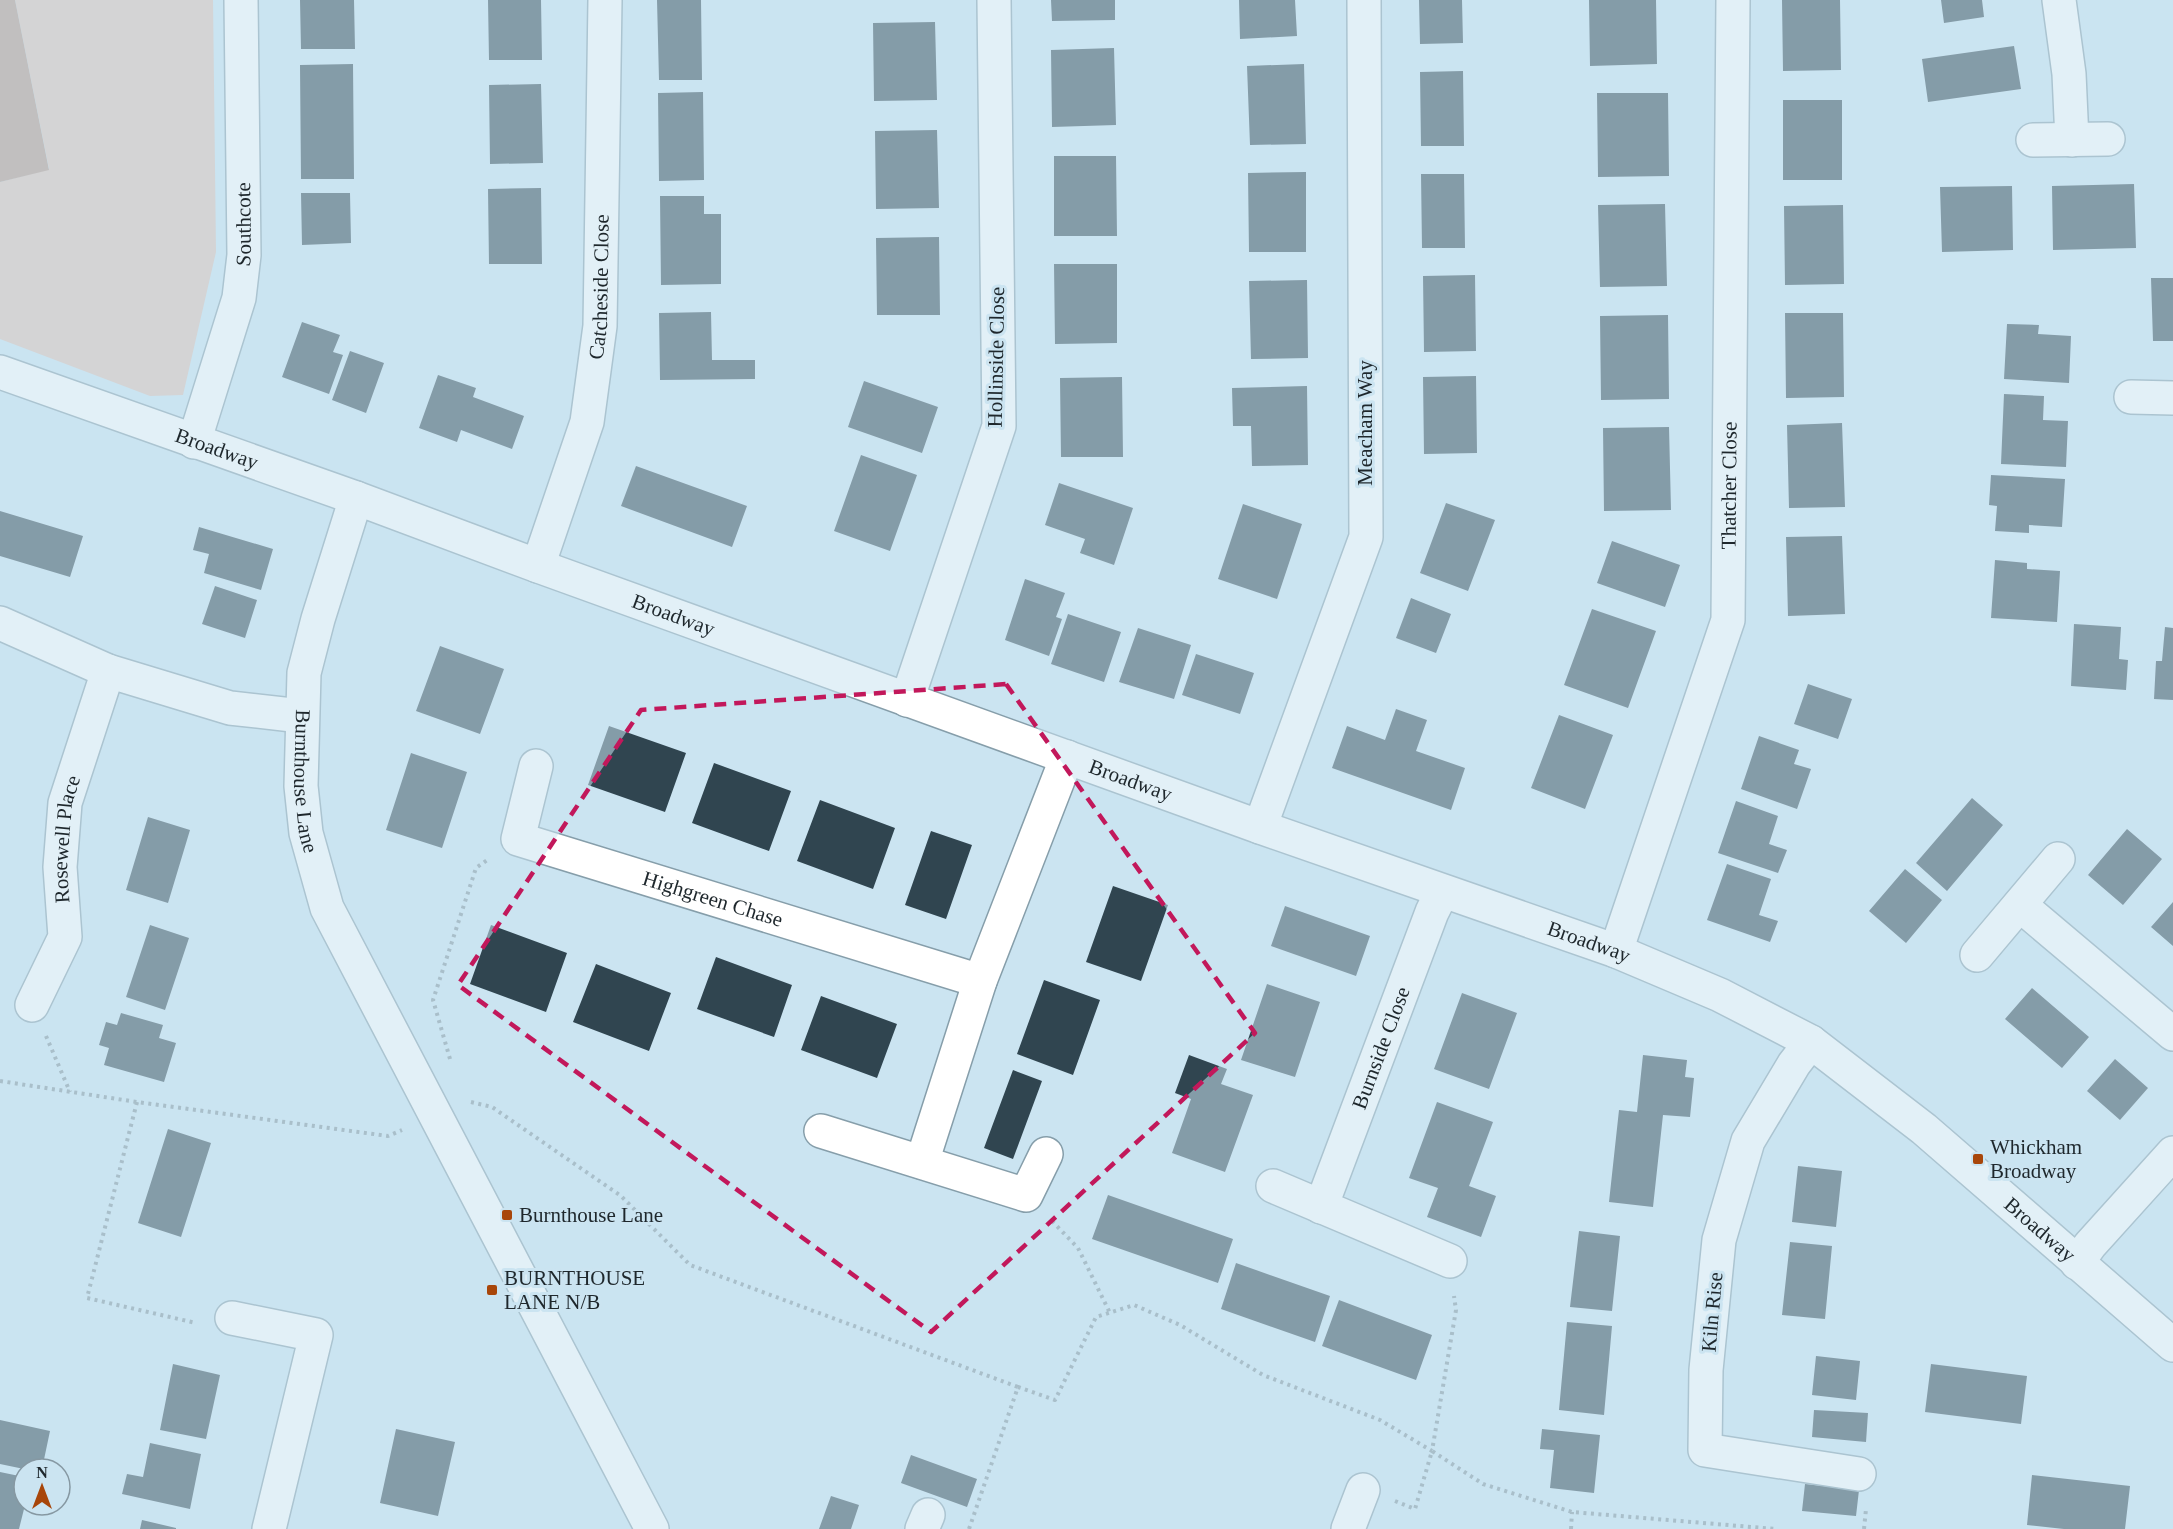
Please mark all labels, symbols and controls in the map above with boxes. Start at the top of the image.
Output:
street label: Southcote [231,182,256,267]
street label: Catcheside Close [584,214,614,361]
street label: Hollinside Close [983,287,1009,427]
street label: Meacham Way [1353,360,1377,486]
street label: Thatcher Close [1717,421,1742,549]
street label: Broadway [172,423,262,475]
street label: Broadway [629,589,719,641]
street label: Burnthouse Lane [289,709,323,856]
street label: Broadway [1086,754,1176,806]
street label: Rosewell Place [48,772,85,904]
street label: Highgreen Chase [640,866,786,932]
street label: Broadway [1544,916,1635,968]
street label: Burnside Close [1347,983,1415,1112]
place label: Whickham Broadway [1990,1135,2082,1183]
marker: Whickham Broadway [1971,1152,1985,1166]
street label: Broadway [1999,1192,2081,1267]
place label: Burnthouse Lane [519,1203,663,1227]
marker: Burnthouse Lane [500,1208,514,1222]
place label: BURNTHOUSE LANE N/B [504,1266,645,1314]
street label: Kiln Rise [1697,1271,1727,1353]
marker: BURNTHOUSE LANE N/B [485,1283,499,1297]
north arrow [12,1457,72,1517]
text: N [36,1464,48,1481]

